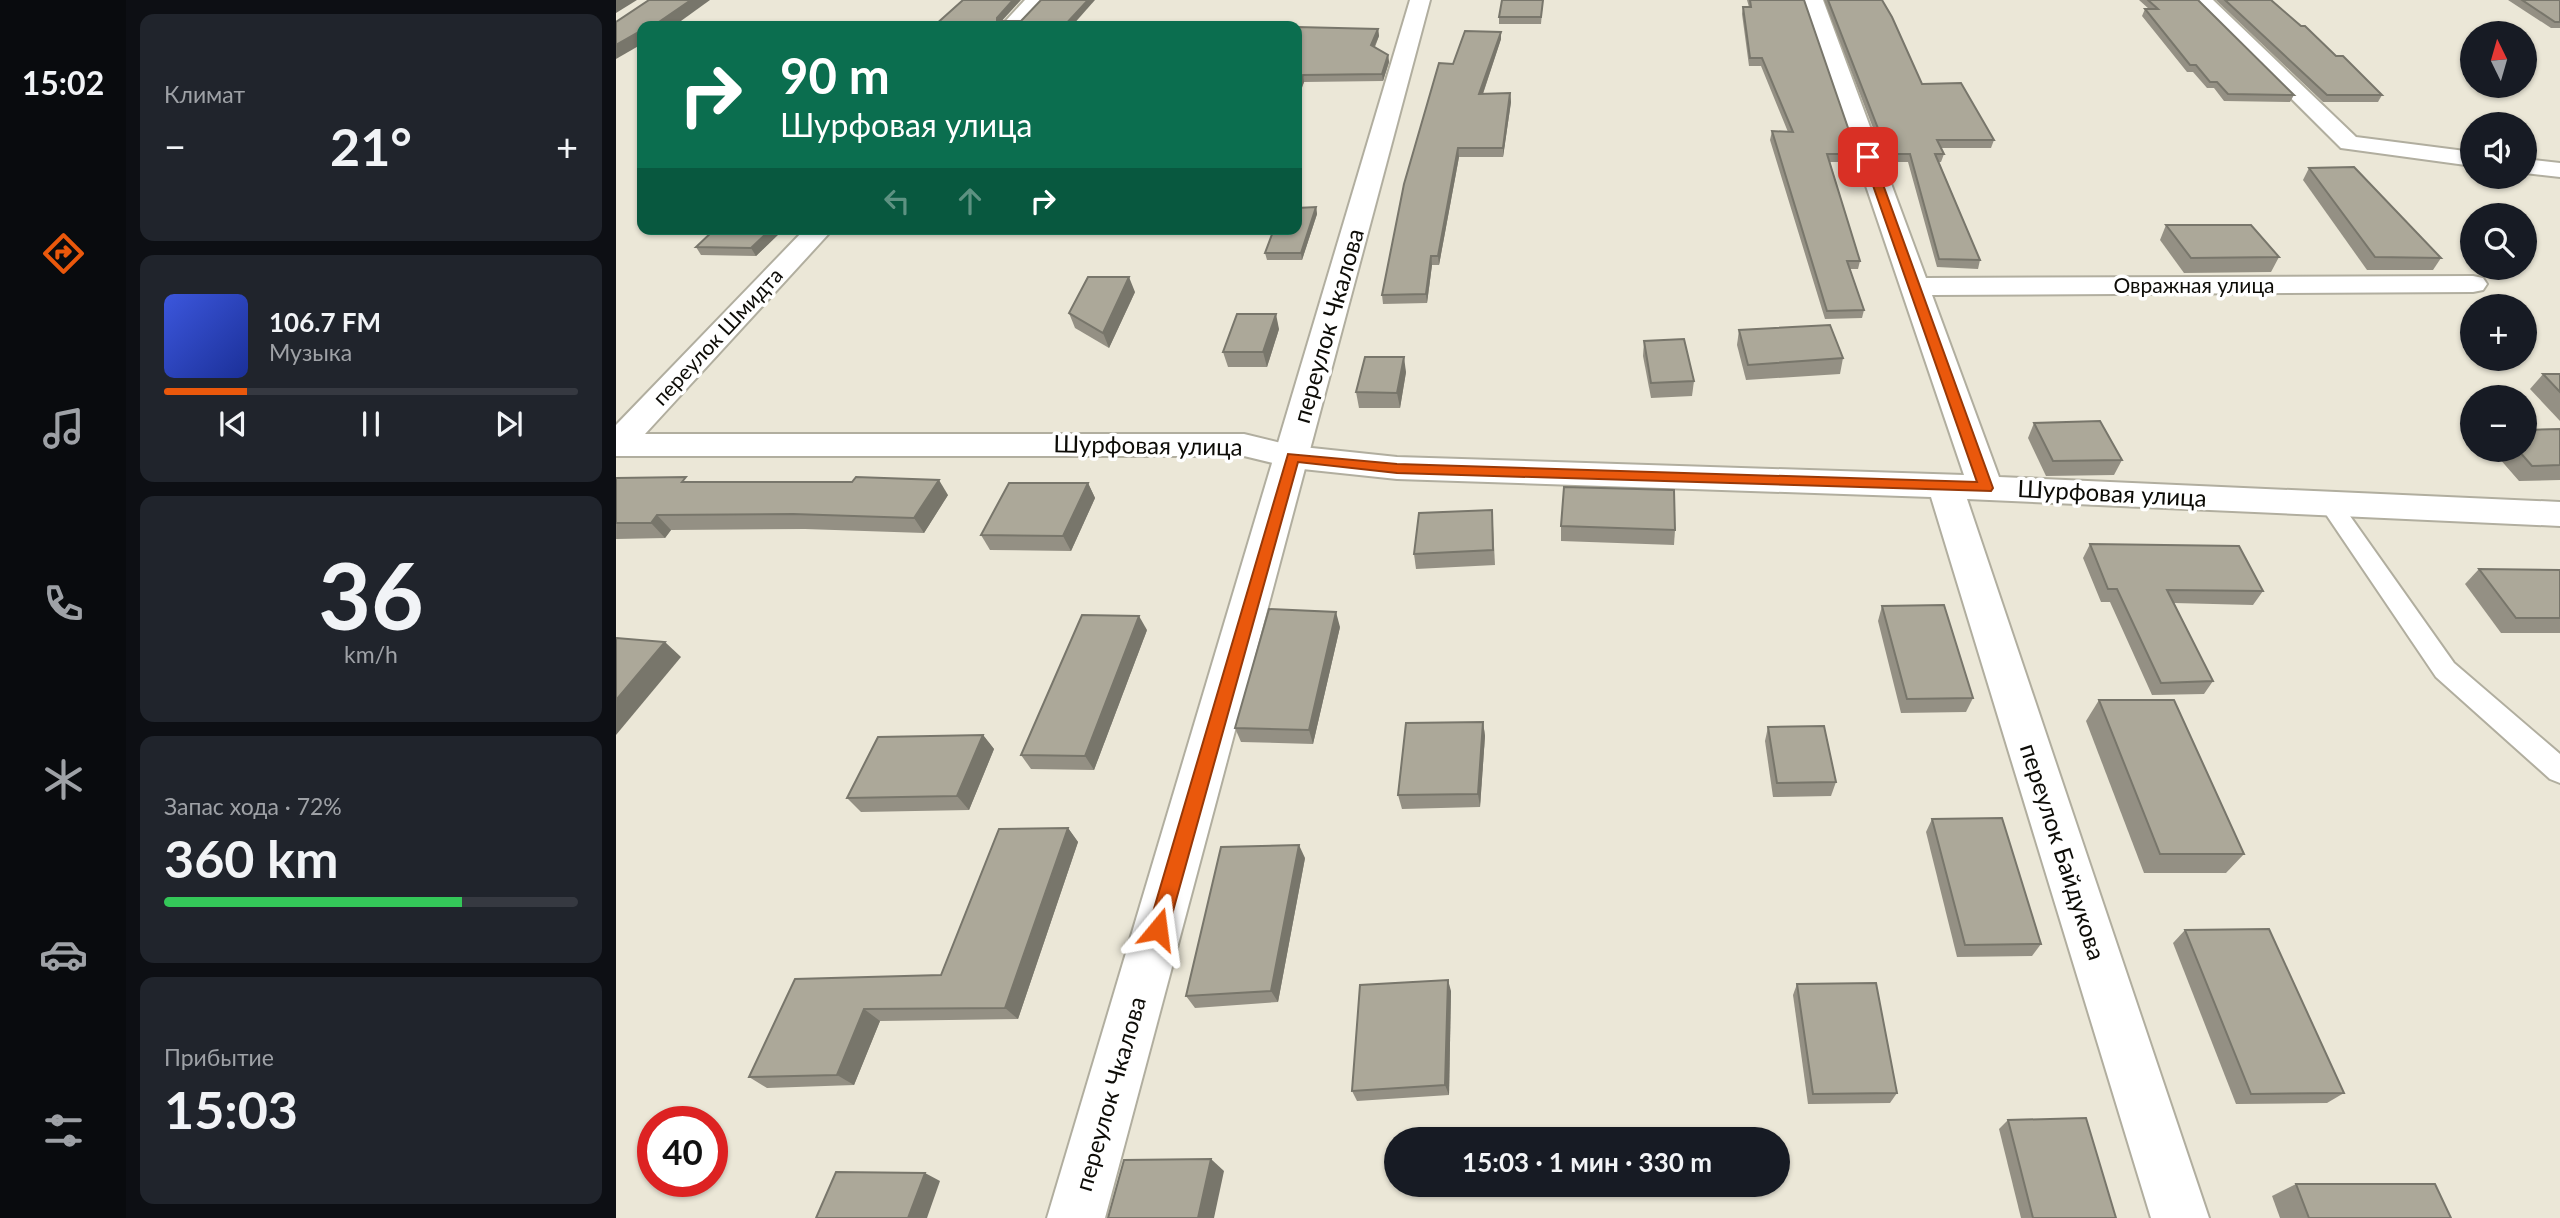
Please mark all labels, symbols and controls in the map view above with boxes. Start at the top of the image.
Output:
north arrow [2460,21,2538,98]
map controls [2460,21,2537,462]
text: 90 m [780,46,890,104]
icon: right [665,49,756,140]
text: 15:02 [22,63,104,102]
text: Климат [164,80,245,108]
text: Шурфовая улица [780,105,1032,144]
button: sound [2460,112,2537,189]
text: 21° [330,115,412,177]
text: − [164,123,186,169]
text: + [556,123,578,169]
pin [1838,127,1898,187]
icon: arrive [1849,138,1887,176]
icon: left [878,182,916,220]
icon: ahead [951,182,989,220]
icon: right [1024,182,1062,220]
button: search [2460,203,2537,280]
street label: переулок Чкалова [1286,225,1369,426]
icon: directions [39,229,88,278]
street label: переулок Шмидта [647,262,787,410]
street label: Овражная улица [2113,272,2275,297]
button: + [2460,294,2537,371]
text: 106.7 FM [269,306,381,338]
text: Музыка [269,338,352,366]
button: − [2460,385,2537,462]
icon: music [39,404,88,453]
icon: previous [214,405,252,443]
icon: pause [352,405,390,443]
icon: next [490,405,528,443]
street label: Шурфовая улица [1053,428,1243,461]
street label: Шурфовая улица [2017,473,2207,512]
text: 36 [318,540,424,649]
icon: phone [39,579,88,628]
text: km/h [344,640,398,668]
street label: переулок Байдукова [2015,740,2112,964]
icon: climate [39,755,88,804]
text: Запас хода · 72% [164,792,342,820]
text: 360 km [164,827,338,889]
position arrow [1121,892,1195,966]
icon: car [39,930,88,979]
street label: переулок Чкалова [1068,993,1151,1194]
text: Прибытие [164,1043,274,1071]
text: 15:03 [164,1078,298,1140]
icon: filters [39,1106,88,1155]
speed limit sign: 40 [637,1106,728,1197]
text: 15:03 · 1 мин · 330 m [1462,1146,1712,1178]

